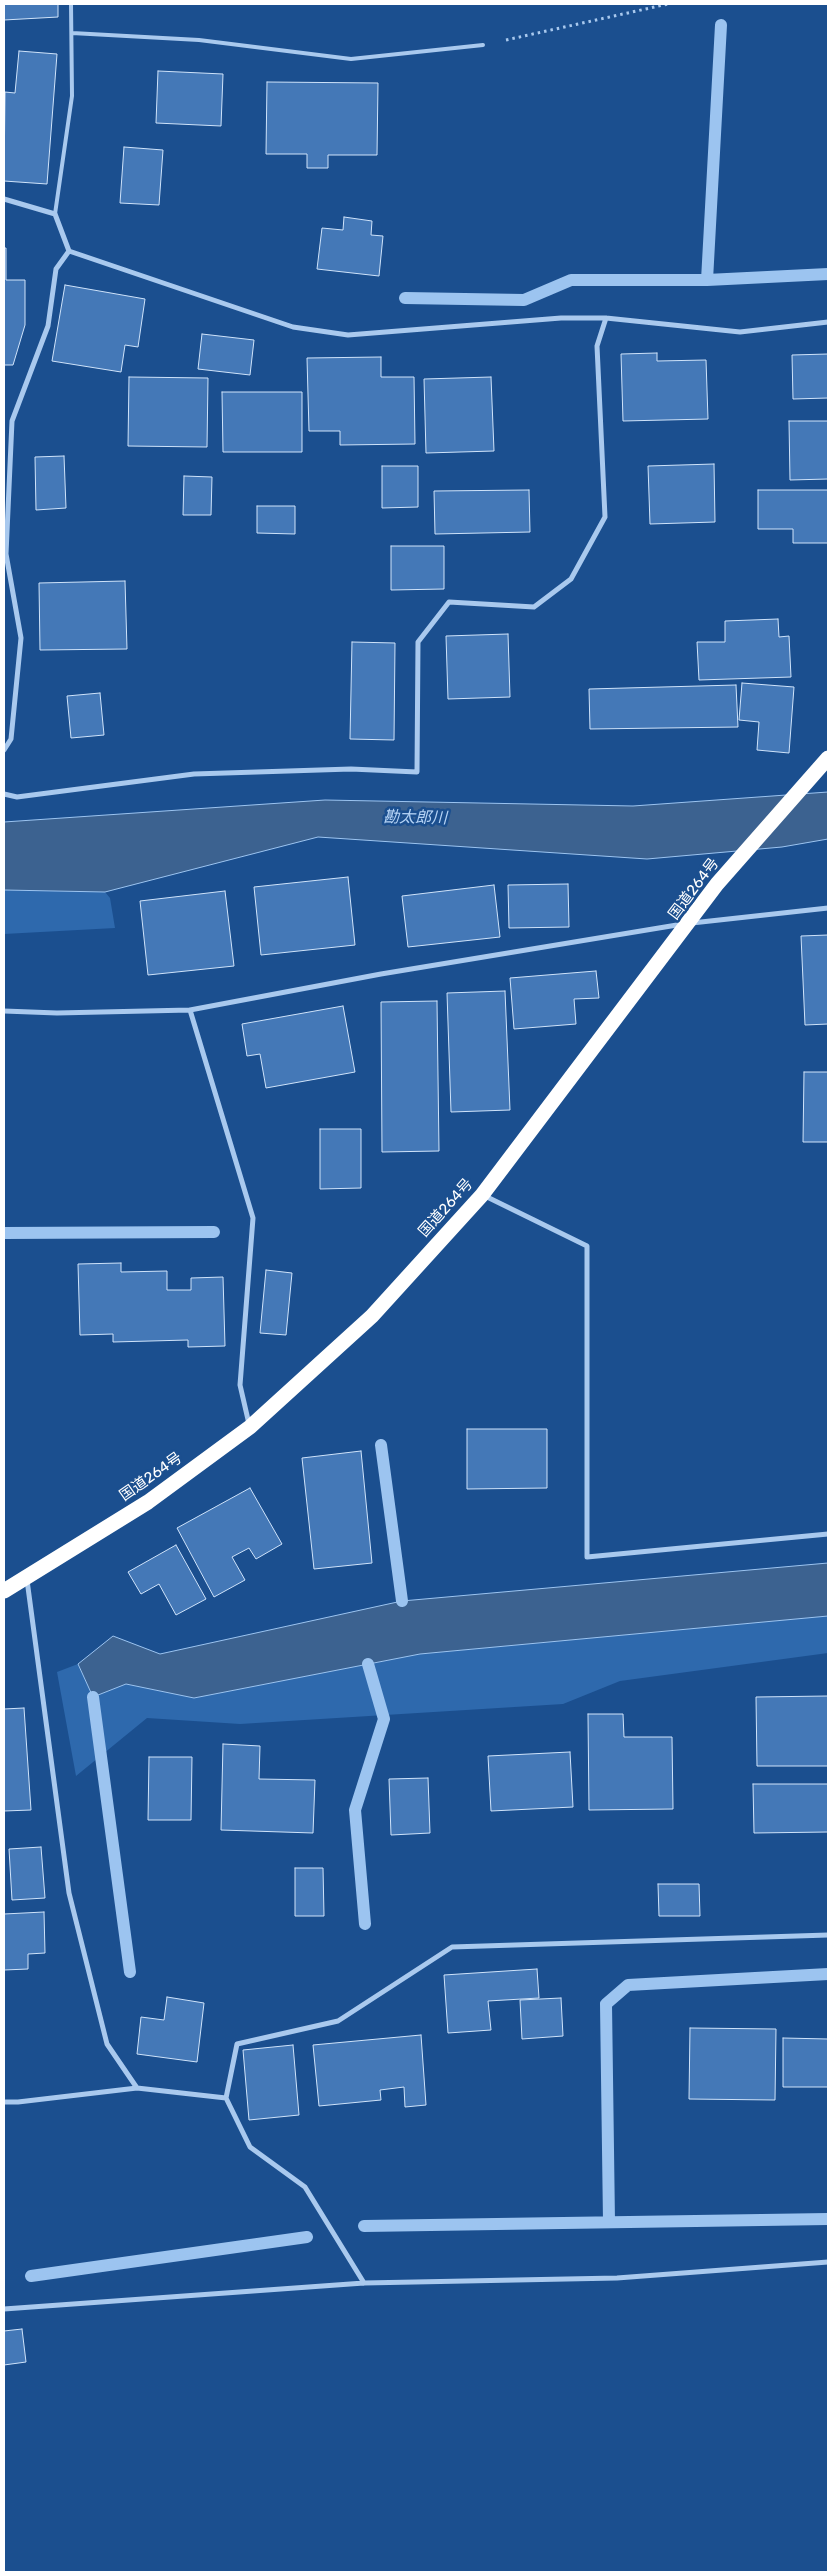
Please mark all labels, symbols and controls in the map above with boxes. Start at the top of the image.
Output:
water label: 勘太郎川 [383,808,447,828]
street label: 国道264号 [665,855,723,923]
street label: 国道264号 [415,1175,477,1241]
street label: 国道264号 [116,1449,186,1505]

